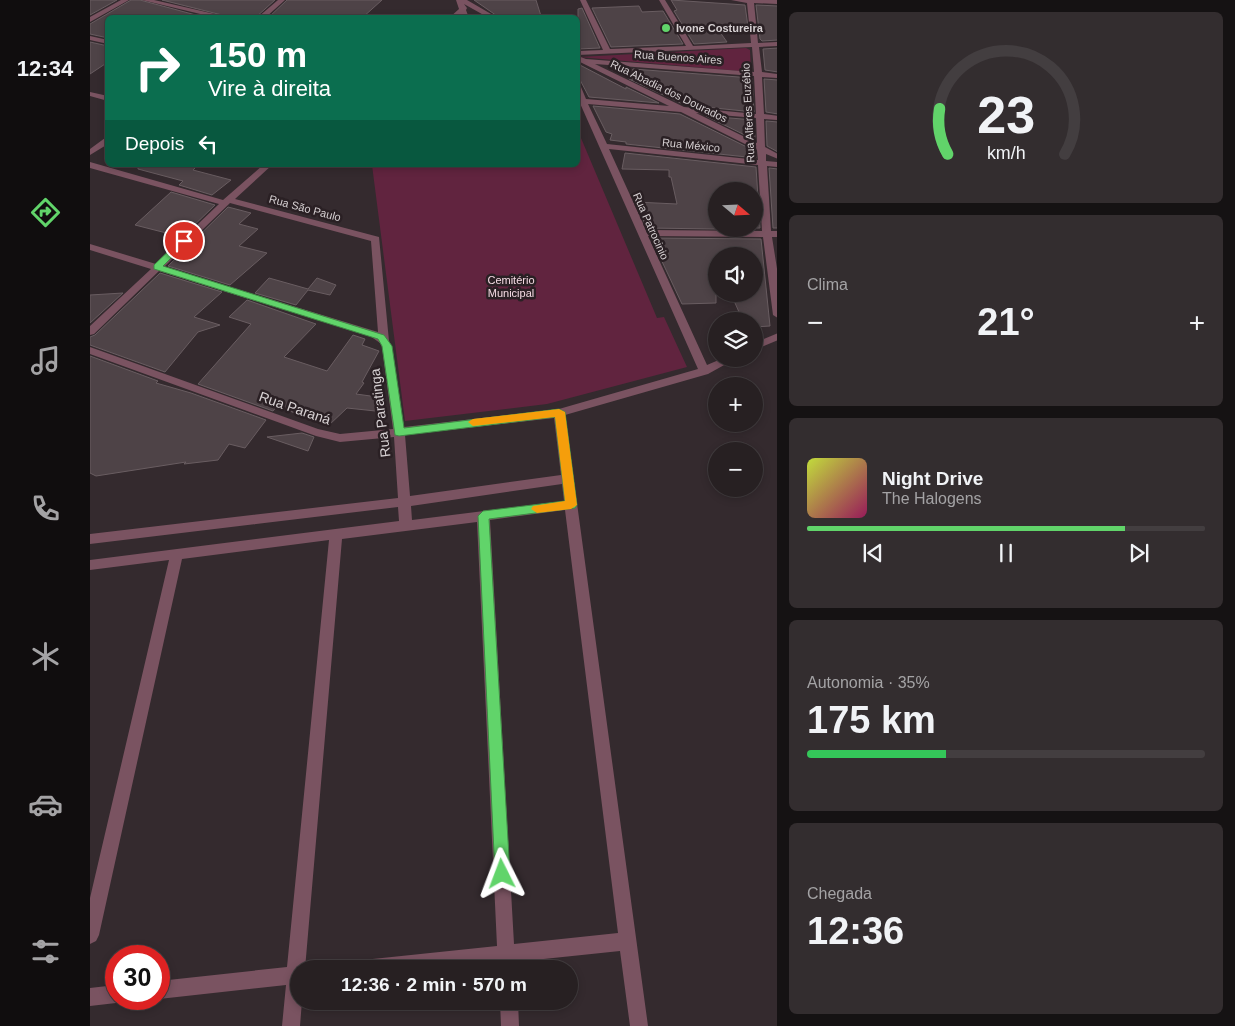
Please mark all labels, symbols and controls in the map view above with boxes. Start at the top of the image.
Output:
marker: Ivone Costureira [660,22,672,34]
place label: Ivone Costureira [676,22,764,34]
icon: right [125,35,190,100]
text: 150 m [208,35,307,74]
street label: Rua Buenos Aires [634,48,723,66]
text: 12:34 [17,56,73,81]
street label: Rua Abadia dos Dourados [609,57,730,125]
street label: Rua Alferes Euzébio [739,63,757,163]
text: Vire à direita [208,76,331,101]
text: 23 [977,86,1035,144]
icon: left [194,130,222,158]
text: Depois [125,133,184,154]
street label: Rua México [661,136,721,154]
text: km/h [987,143,1025,163]
north arrow [708,182,762,238]
map controls [708,182,763,497]
street label: Rua Patrocinio [631,191,671,261]
street label: Rua São Paulo [268,193,342,223]
icon: directions [28,195,63,230]
pin [163,220,205,262]
icon: arrive [170,227,198,255]
button: sound [708,247,763,302]
park label: Cemitério Municipal [487,274,535,299]
text: Clima [807,276,848,293]
text: 21° [977,301,1035,343]
text: − [807,307,823,338]
text: + [1189,307,1205,338]
button: layers [708,312,763,367]
icon: music [28,343,63,378]
street label: Rua Paratinga [367,367,393,458]
button: + [708,377,763,432]
street label: Rua Paraná [257,388,333,428]
button: − [708,442,763,497]
text: Night Drive [882,468,983,489]
text: The Halogens [882,490,982,507]
icon: phone [28,491,63,526]
icon: previous [859,539,887,567]
icon: pause [992,539,1020,567]
icon: next [1125,539,1153,567]
icon: climate [28,639,63,674]
text: Autonomia · 35% [807,674,930,691]
text: 175 km [807,699,936,741]
icon: car [28,787,63,822]
position arrow [475,847,527,899]
text: Chegada [807,885,872,902]
text: 12:36 [807,910,904,952]
icon: filters [28,934,63,969]
speed limit sign: 30 [105,945,170,1010]
text: 12:36 · 2 min · 570 m [341,974,527,995]

